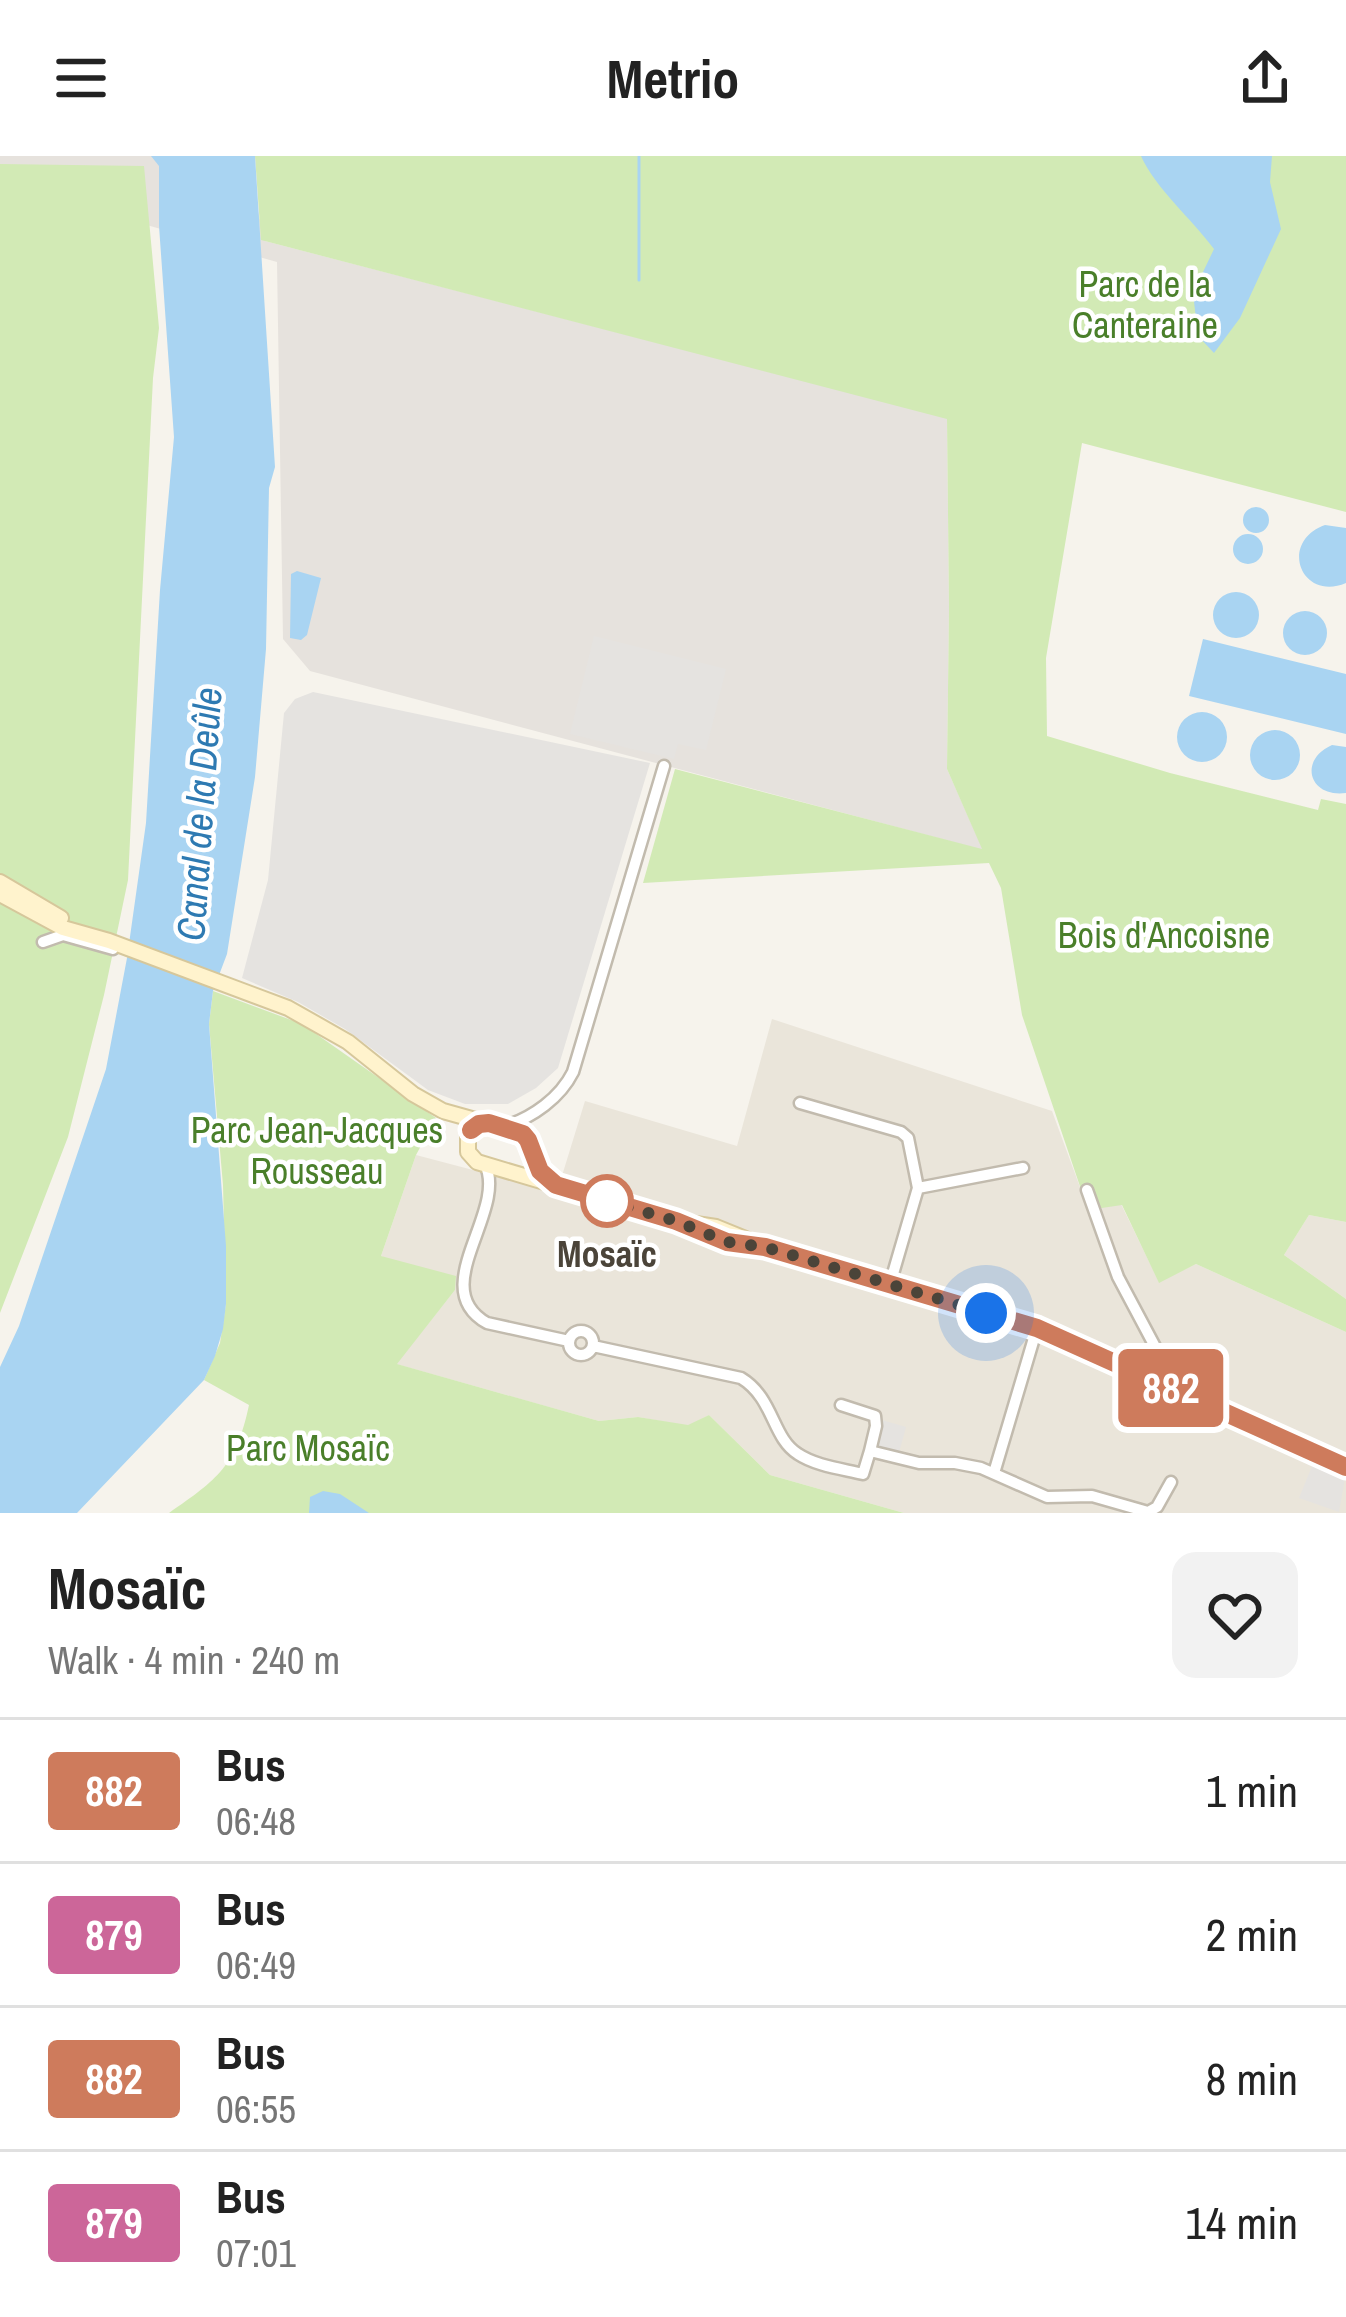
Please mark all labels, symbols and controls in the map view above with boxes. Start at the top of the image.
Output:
text: Metrio [607,42,739,115]
icon: menu [48,45,114,111]
icon: share [1232,45,1298,111]
park label: Parc de la Canteraine [1072,260,1218,349]
water label: Canal de la Deûle [164,685,234,943]
park label: Bois d'Ancoisne [1058,911,1270,959]
park label: Parc Jean-Jacques Rousseau [191,1106,443,1195]
marker: Mosaïc [582,1176,632,1226]
place label: Mosaïc [557,1230,657,1278]
your location [956,1283,1016,1343]
line badge: 882 [1102,1349,1240,1427]
text: 882 [1142,1360,1200,1416]
park label: Parc Mosaïc [226,1424,390,1472]
text: Mosaïc [48,1550,206,1627]
button: heart [1172,1552,1298,1678]
text: Walk · 4 min · 240 m [48,1634,340,1686]
text: Bus [216,1734,286,1795]
text: 1 min [1206,1760,1298,1821]
text: 882 [85,1763,143,1819]
text: 06:48 [216,1795,296,1847]
text: Bus [216,1878,286,1939]
text: 2 min [1206,1904,1298,1965]
text: 879 [85,1907,143,1963]
text: 06:49 [216,1939,296,1991]
text: Bus [216,2022,286,2083]
text: 8 min [1206,2048,1298,2109]
text: 882 [85,2051,143,2107]
text: 06:55 [216,2083,296,2135]
text: Bus [216,2166,286,2227]
text: 14 min [1185,2192,1298,2253]
text: 879 [85,2195,143,2251]
text: 07:01 [216,2227,296,2279]

